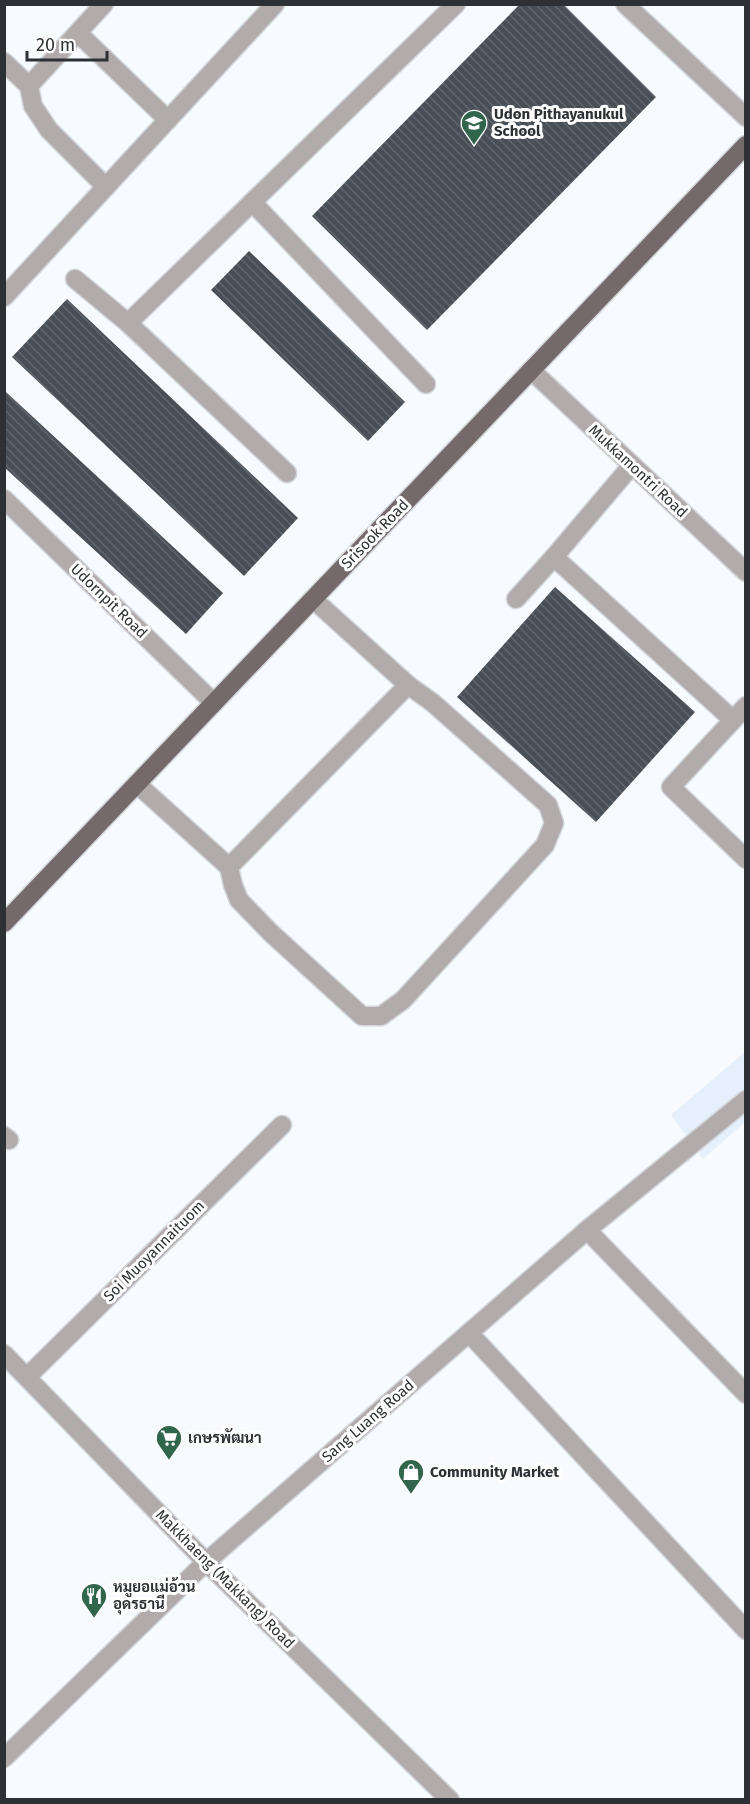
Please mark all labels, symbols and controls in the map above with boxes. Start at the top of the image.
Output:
scale bar [27,24,106,62]
text: 20 m [36,34,75,56]
place label: Udon Pithayanukul School [494,105,624,140]
school or university icon: Udon Pithayanukul School [459,108,489,146]
street label: Mukkamontri Road [585,421,691,521]
street label: Srisook Road [338,496,412,572]
street label: Udornpit Road [67,560,151,642]
street label: Soi Muoyannaituom [100,1197,208,1305]
street label: Sang Luang Road [318,1376,418,1466]
supermarket icon: เกษรพัฒนา [154,1423,184,1461]
place label: เกษรพัฒนา [188,1428,262,1447]
shop icon: Community Market [396,1457,426,1495]
place label: Community Market [430,1463,559,1481]
street label: Makkhaeng (Makkang) Road [152,1506,298,1652]
place label: หมูยอแม่อ้วน อุดรธานี [113,1577,196,1615]
restaurant icon: หมูยอแม่อ้วน อุดรธานี [79,1581,109,1619]

